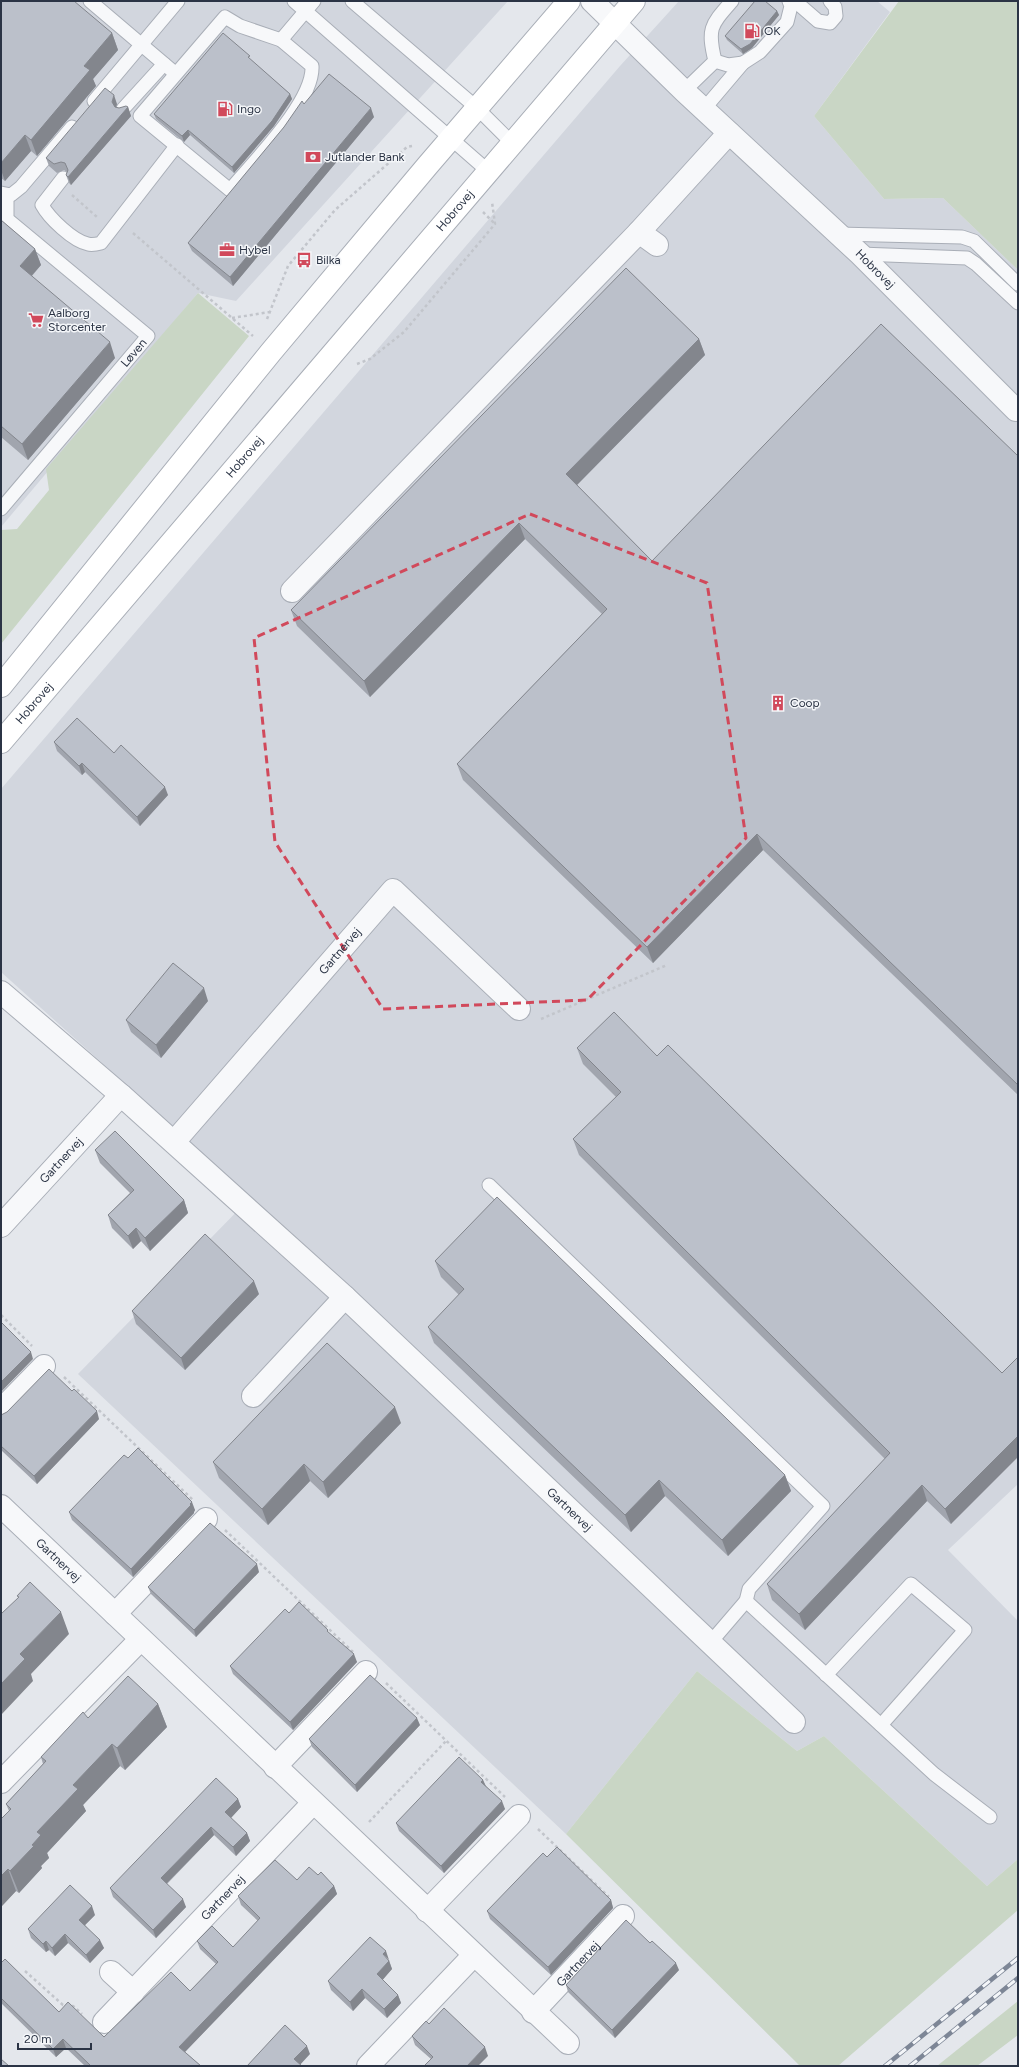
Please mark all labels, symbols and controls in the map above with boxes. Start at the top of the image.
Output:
fuel station icon: OK [743,22,761,40]
place label: OK [764,24,781,38]
fuel station icon: Ingo [216,100,234,118]
place label: Ingo [237,102,261,116]
bank icon: Jutlander Bank [304,148,322,166]
place label: Jutlander Bank [325,150,405,164]
street label: Hobrovej [434,187,477,234]
office icon: Hybel [218,241,236,259]
place label: Hybel [239,243,271,257]
street label: Hobrovej [853,247,898,292]
bus stop icon: Bilka [295,251,313,269]
place label: Bilka [316,253,341,267]
place label: Aalborg Storcenter [48,306,106,334]
supermarket icon: Aalborg Storcenter [27,311,45,329]
street label: Løven [118,336,150,370]
street label: Hobrovej [223,433,266,480]
street label: Hobrovej [13,680,56,727]
building icon: Coop [769,694,787,712]
place label: Coop [790,696,820,710]
street label: Gartnervej [316,925,364,977]
street label: Gartnervej [37,1135,86,1186]
street label: Gartnervej [544,1485,595,1534]
street label: Gartnervej [33,1536,84,1585]
street label: Gartnervej [198,1872,248,1923]
street label: Gartnervej [554,1938,603,1989]
scale bar [18,2025,91,2051]
text: 20 m [24,2032,52,2046]

